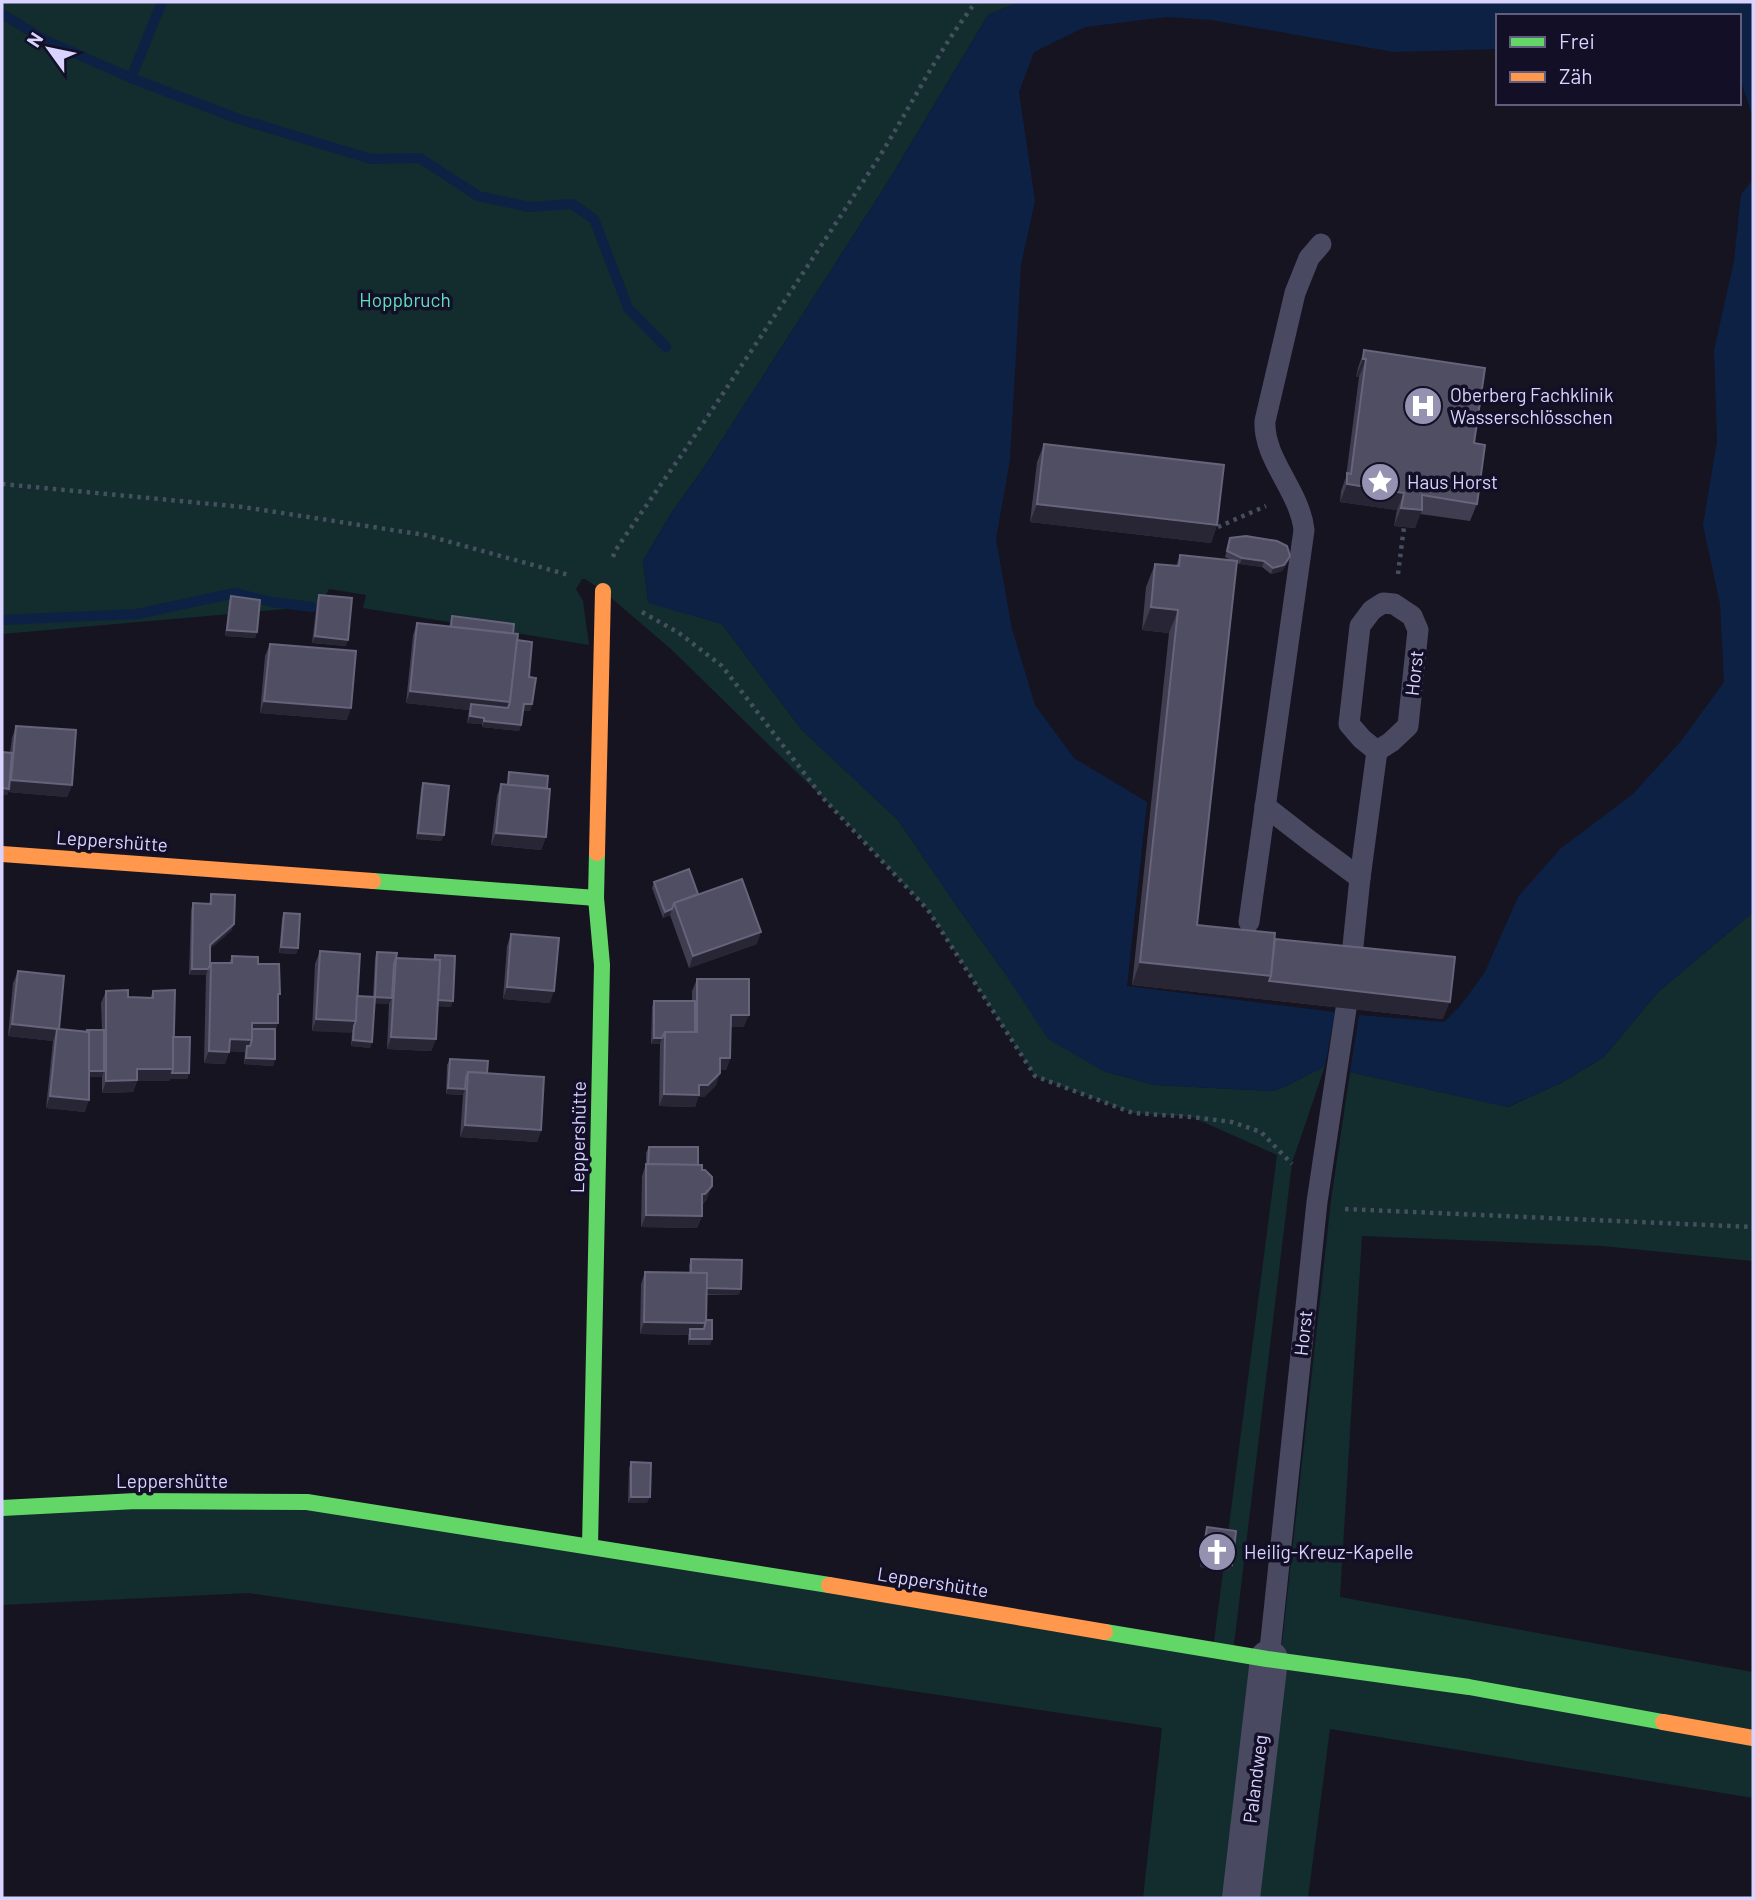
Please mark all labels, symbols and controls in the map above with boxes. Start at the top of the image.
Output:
north arrow [14,14,84,84]
legend [1496,14,1741,105]
text: N [21,28,47,51]
text: Frei [1559,28,1595,53]
text: Zäh [1559,63,1593,88]
park label: Hoppbruch [359,288,451,311]
place label: Oberberg Fachklinik Wasserschlösschen [1450,383,1613,428]
hospital icon: Oberberg Fachklinik Wasserschlösschen [1402,385,1444,427]
place icon: Haus Horst [1359,461,1401,503]
place label: Haus Horst [1407,470,1498,493]
street label: Horst [1400,649,1427,697]
street label: Leppershütte [55,825,169,856]
street label: Leppershütte [565,1081,590,1193]
street label: Horst [1289,1309,1316,1357]
street label: Leppershütte [116,1469,228,1492]
church icon: Heilig-Kreuz-Kapelle [1196,1531,1238,1573]
place label: Heilig-Kreuz-Kapelle [1244,1540,1414,1563]
street label: Leppershütte [876,1561,990,1602]
street label: Palandweg [1238,1733,1271,1825]

